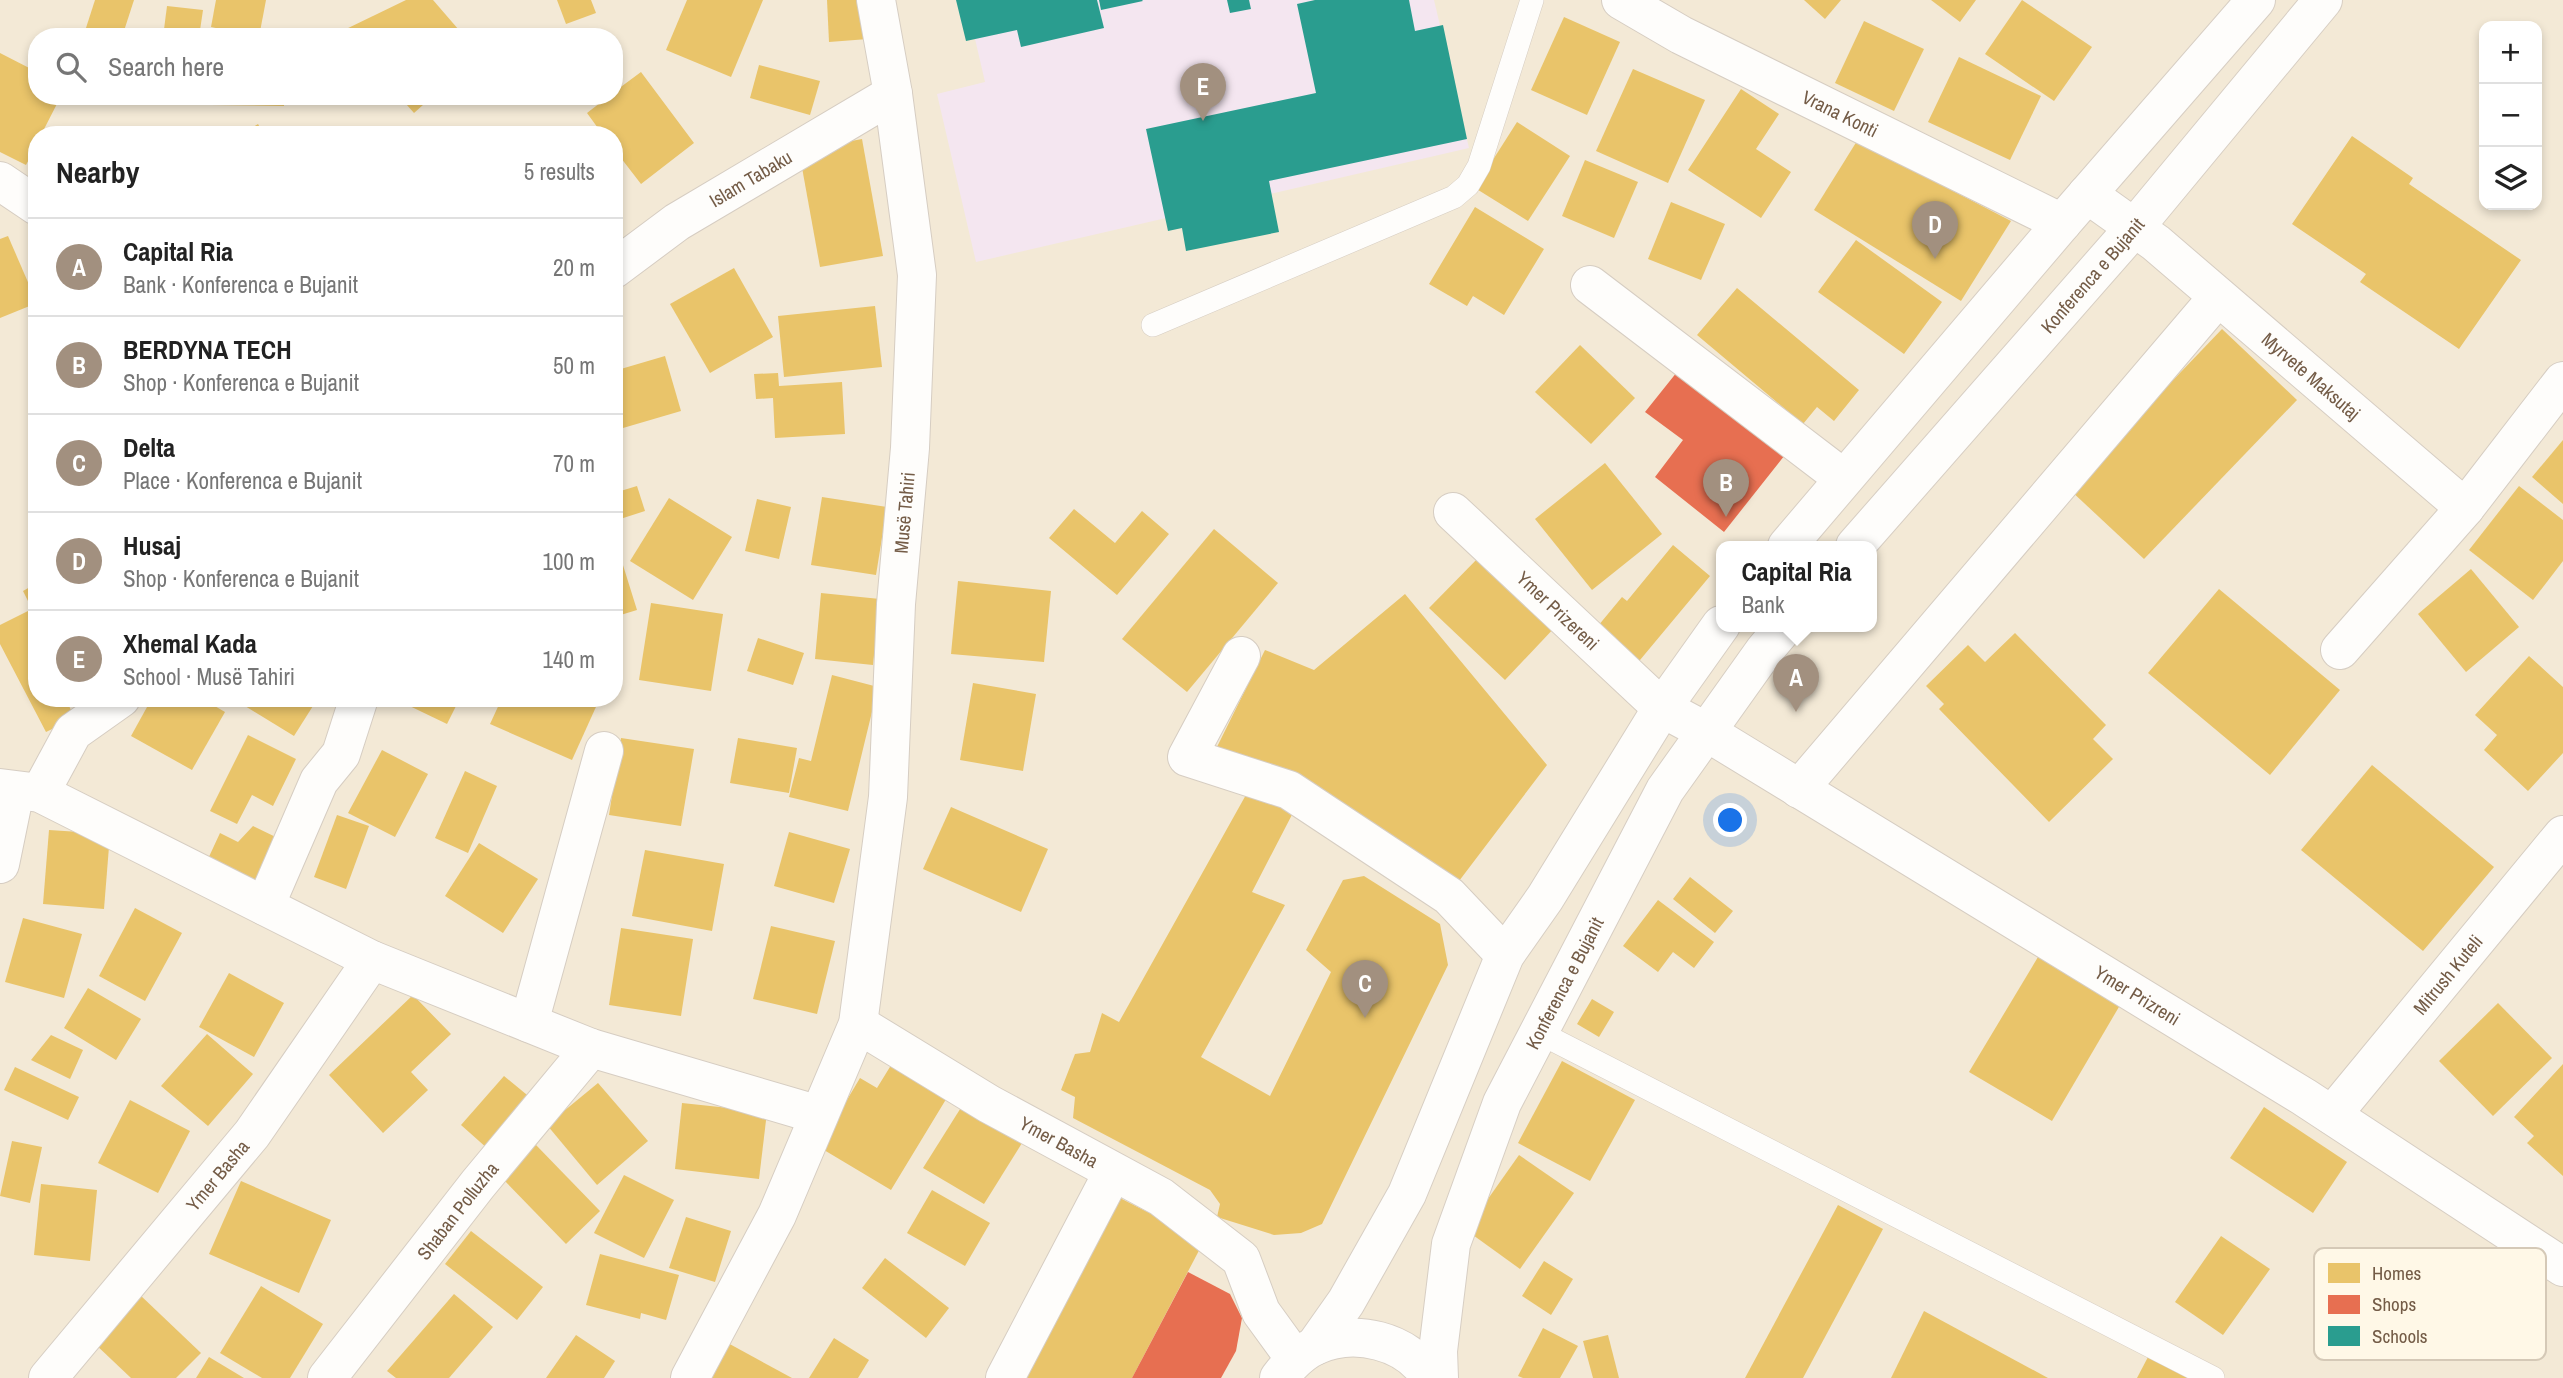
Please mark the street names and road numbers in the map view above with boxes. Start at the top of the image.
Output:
street label: Vrana Konti [1798,84,1883,143]
street label: Islam Tabaku [704,144,797,213]
street label: Konferenca e Bujanit [2035,212,2151,339]
street label: Myrvete Maksutaj [2256,326,2366,426]
street label: Musë Tahiri [888,471,921,555]
street label: Ymer Prizereni [1511,565,1605,656]
street label: Konferenca e Bujanit [1519,912,1610,1054]
street label: Mitrush Kuteli [2407,929,2488,1020]
street label: Ymer Prizreni [2090,959,2185,1031]
street label: Ymer Basha [1015,1110,1103,1174]
street label: Ymer Basha [180,1134,255,1217]
street label: Shaban Polluzha [411,1156,504,1265]

